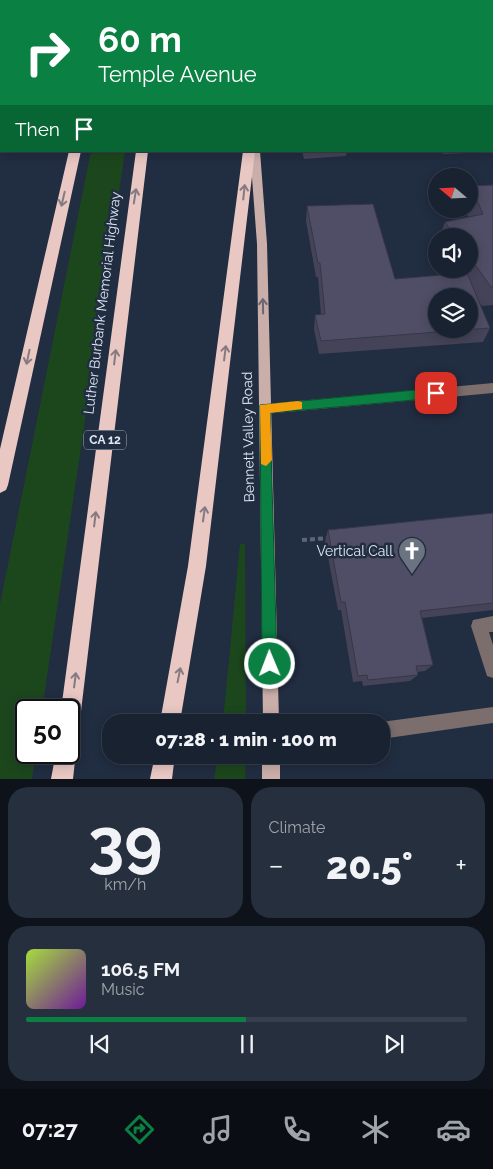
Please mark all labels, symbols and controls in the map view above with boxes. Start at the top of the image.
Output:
text: 60 m [98,19,182,60]
icon: right [15,20,80,85]
text: Temple Avenue [98,61,257,87]
icon: arrive [70,115,98,143]
text: Then [15,118,60,140]
north arrow [428,168,478,218]
map controls [428,168,478,338]
one-way arrow [240,184,249,200]
one-way arrow [131,189,141,205]
one-way arrow [58,190,67,206]
street label: Luther Burbank Memorial Highway [80,190,124,415]
button: sound [428,228,478,278]
button: layers [428,288,478,338]
one-way arrow [258,299,268,315]
one-way arrow [220,345,230,361]
one-way arrow [23,349,32,365]
one-way arrow [110,350,120,366]
street label: Bennett Valley Road [239,371,257,503]
pin [415,372,457,414]
icon: arrive [422,379,450,407]
road number: CA 12 [84,430,126,450]
one-way arrow [200,506,210,522]
one-way arrow [90,511,100,527]
church icon: Vertical Call [397,536,427,575]
place label: Vertical Call [316,543,393,559]
position arrow [243,637,295,689]
one-way arrow [175,667,185,683]
one-way arrow [70,672,80,688]
speed limit sign: 50 [15,699,80,764]
text: 07:28 · 1 min · 100 m [155,728,337,750]
text: 39 [88,804,163,880]
text: Climate [269,818,325,837]
text: 20.5° [326,843,413,888]
text: − [269,849,284,882]
text: + [455,849,467,882]
text: km/h [104,875,146,894]
text: 106.5 FM [101,958,180,980]
text: Music [101,980,145,999]
icon: previous [86,1030,114,1058]
icon: pause [233,1030,261,1058]
icon: next [380,1030,408,1058]
icon: directions [122,1112,157,1147]
icon: music [200,1112,235,1147]
icon: phone [279,1112,314,1147]
icon: climate [358,1112,393,1147]
icon: car [436,1112,471,1147]
text: 07:27 [22,1116,78,1142]

